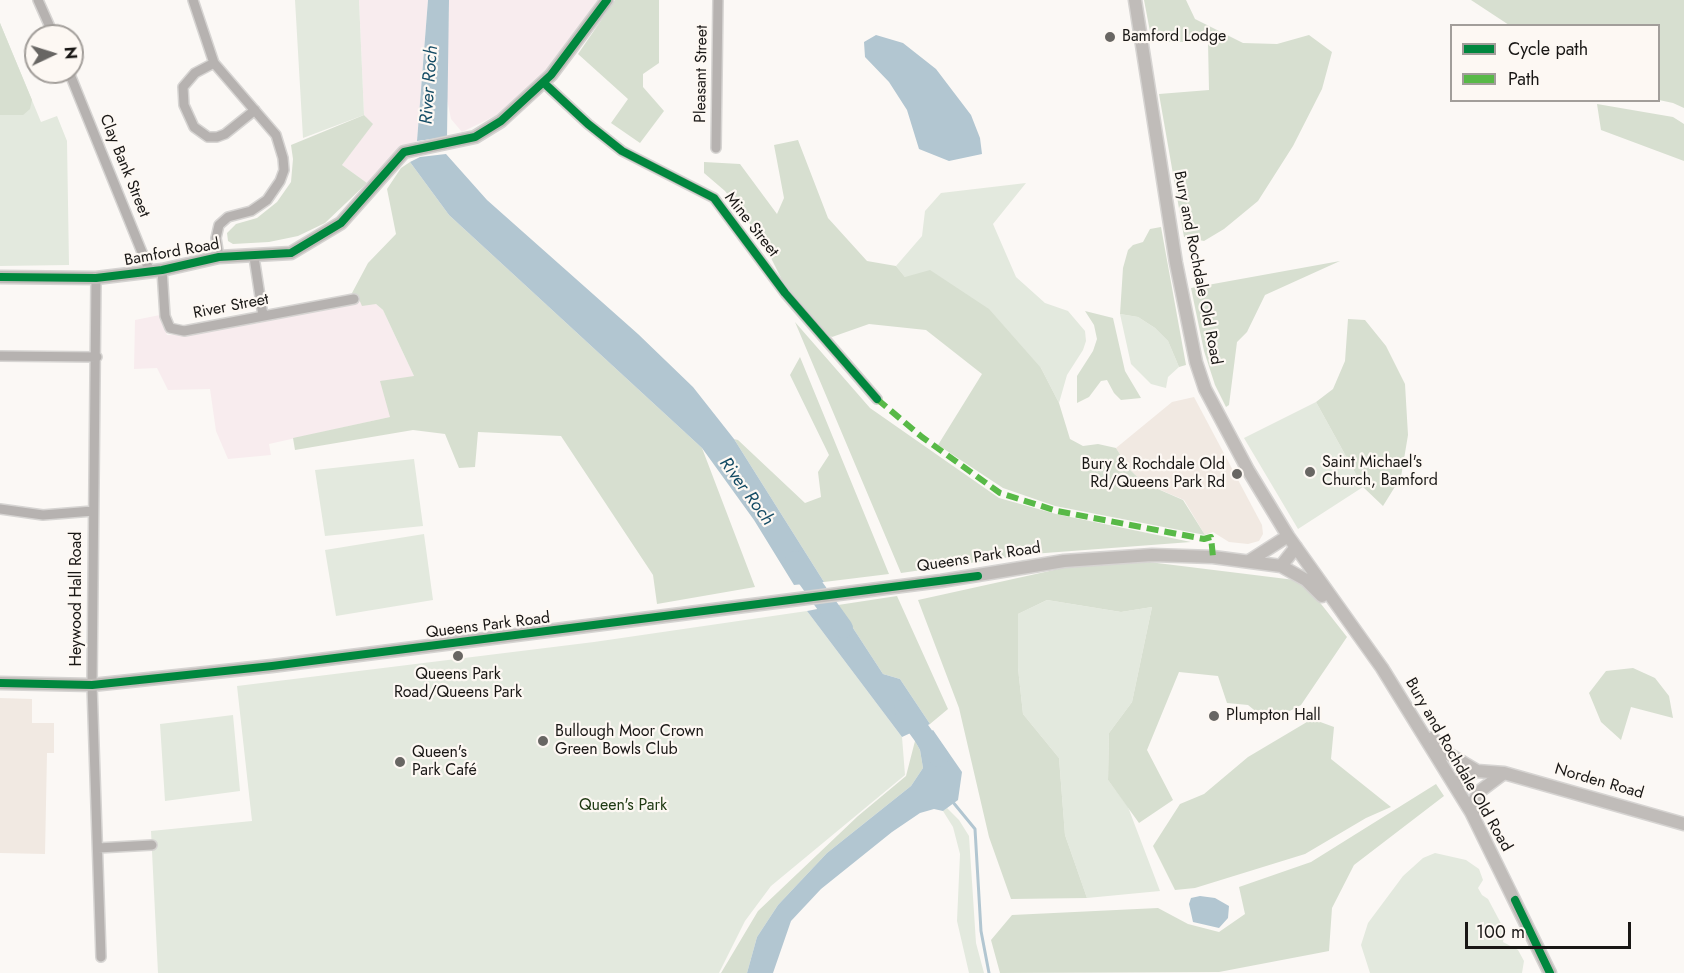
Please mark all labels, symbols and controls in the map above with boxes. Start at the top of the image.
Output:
north arrow [24,24,84,84]
legend [1450,24,1660,102]
street label: Pleasant Street [692,25,712,123]
place label: Bamford Lodge [1122,27,1226,47]
marker: Bamford Lodge [1103,30,1117,44]
text: Cycle path [1508,36,1588,62]
water label: River Roch [416,45,444,125]
text: N [59,46,82,60]
text: Path [1508,66,1540,92]
street label: Clay Bank Street [95,112,153,220]
street label: Bury and Rochdale Old Road [1169,169,1225,367]
street label: Mine Street [720,189,782,261]
street label: Bamford Road [123,235,221,271]
street label: River Street [192,290,270,324]
place label: Saint Michael's Church, Bamford [1322,453,1438,491]
water label: River Roch [714,454,778,530]
place label: Bury & Rochdale Old Rd/Queens Park Rd [1082,455,1225,493]
marker: Saint Michael's Church, Bamford [1303,465,1317,479]
marker: Bury & Rochdale Old Rd/Queens Park Rd [1230,467,1244,481]
street label: Heywood Hall Road [67,532,87,666]
street label: Queens Park Road [916,539,1042,577]
street label: Queens Park Road [425,609,551,643]
marker: Queens Park Road/Queens Park [451,649,465,663]
place label: Queens Park Road/Queens Park [394,665,522,703]
street label: Bury and Rochdale Old Road [1400,675,1516,855]
place label: Plumpton Hall [1226,706,1321,726]
marker: Plumpton Hall [1207,709,1221,723]
place label: Bullough Moor Crown Green Bowls Club [555,722,704,760]
marker: Bullough Moor Crown Green Bowls Club [536,734,550,748]
place label: Queen's Park Café [412,743,477,781]
marker: Queen's Park Café [393,755,407,769]
street label: Norden Road [1552,760,1646,804]
park label: Queen's Park [579,796,667,816]
scale bar [1468,910,1634,948]
text: 100 m [1476,919,1525,945]

